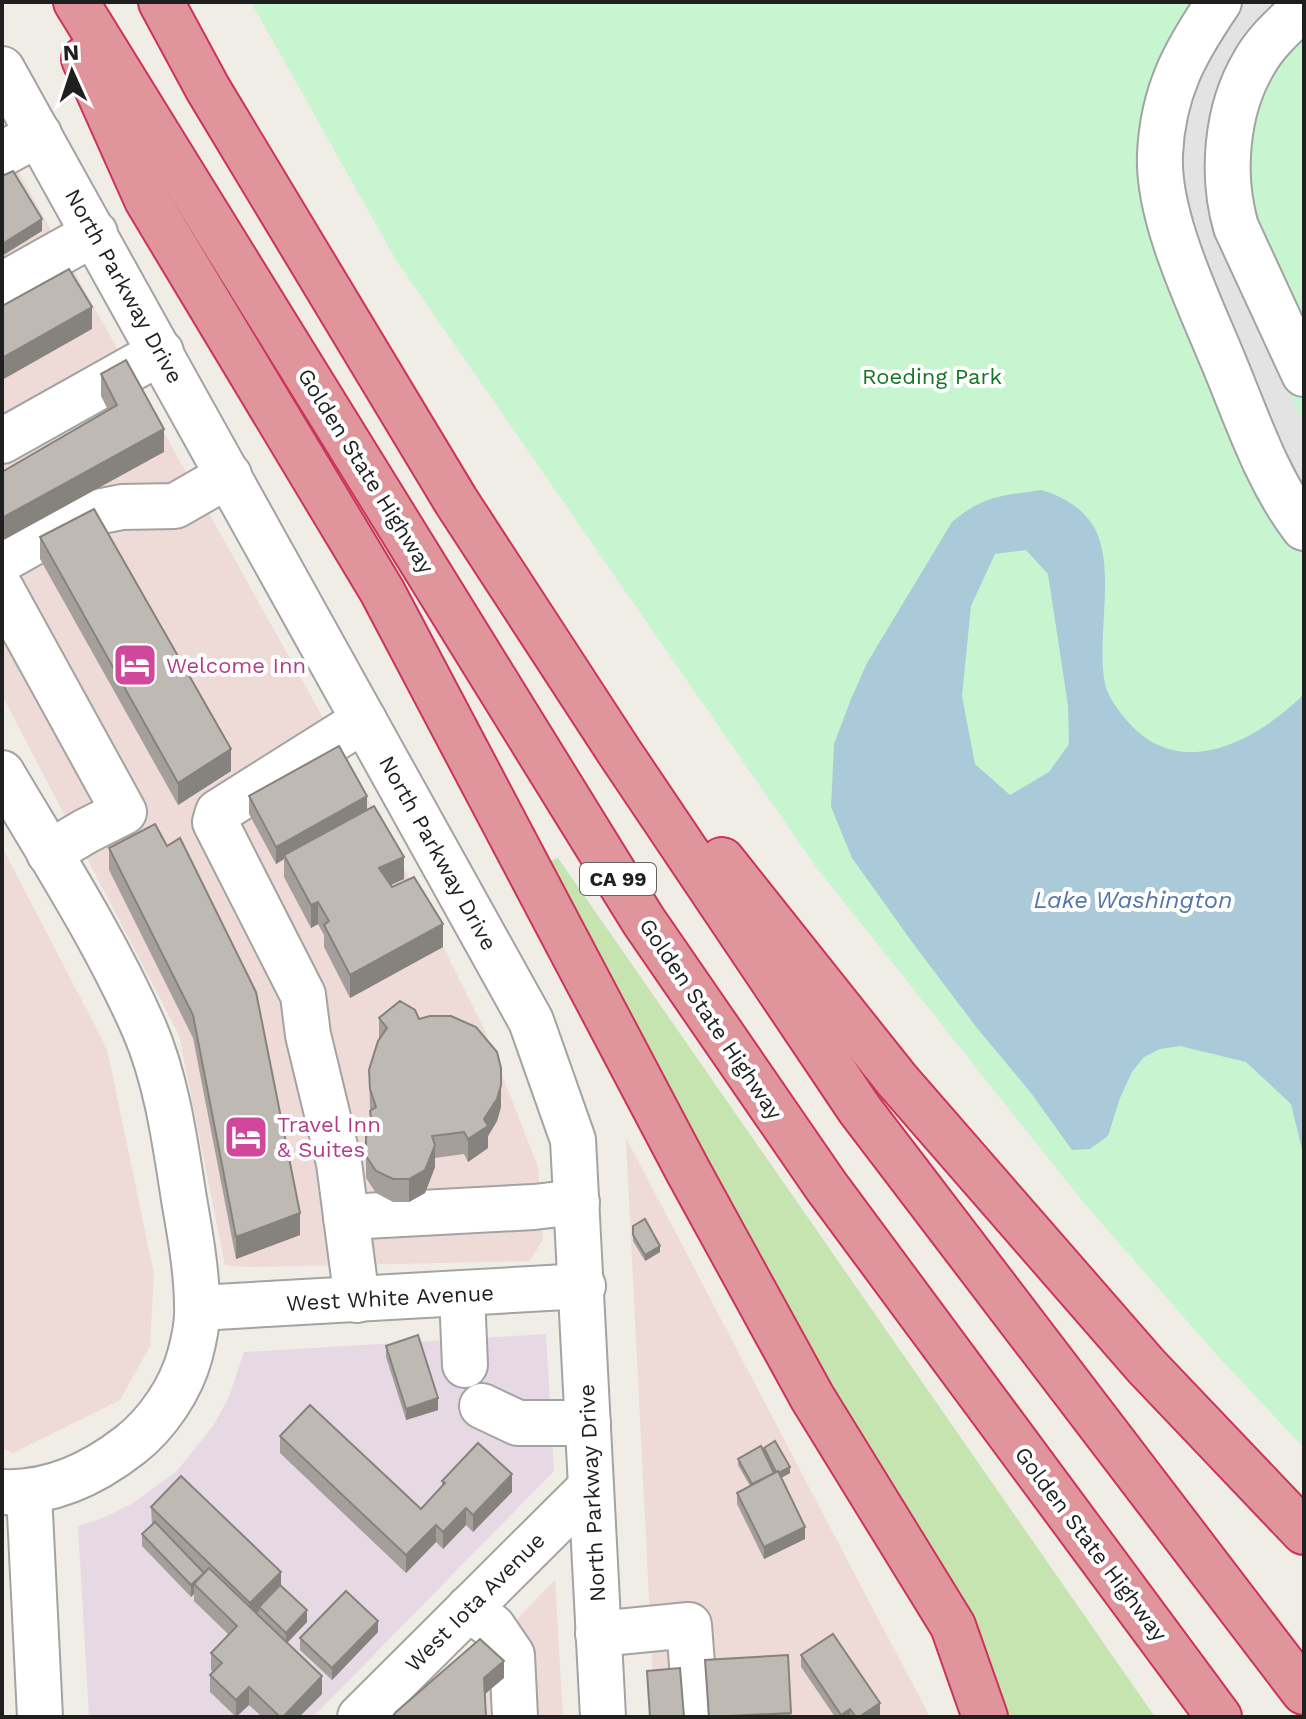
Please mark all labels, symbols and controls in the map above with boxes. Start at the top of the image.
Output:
north arrow [32,32,112,112]
text: N [62,40,80,65]
street label: North Parkway Drive [60,185,188,387]
street label: Golden State Highway [293,364,440,579]
park label: Roeding Park [862,364,1002,389]
hotel icon: Welcome Inn [111,641,159,689]
place label: Welcome Inn [166,653,306,678]
street label: North Parkway Drive [374,752,502,954]
road number: CA 99 [580,863,656,895]
water label: Lake Washington [1033,886,1233,914]
street label: Golden State Highway [634,914,788,1125]
place label: Travel Inn & Suites [277,1112,381,1162]
hotel icon: Travel Inn & Suites [222,1113,270,1161]
street label: West White Avenue [286,1280,494,1316]
street label: North Parkway Drive [574,1383,610,1603]
street label: Golden State Highway [1010,1442,1173,1647]
street label: West Iota Avenue [400,1527,550,1677]

